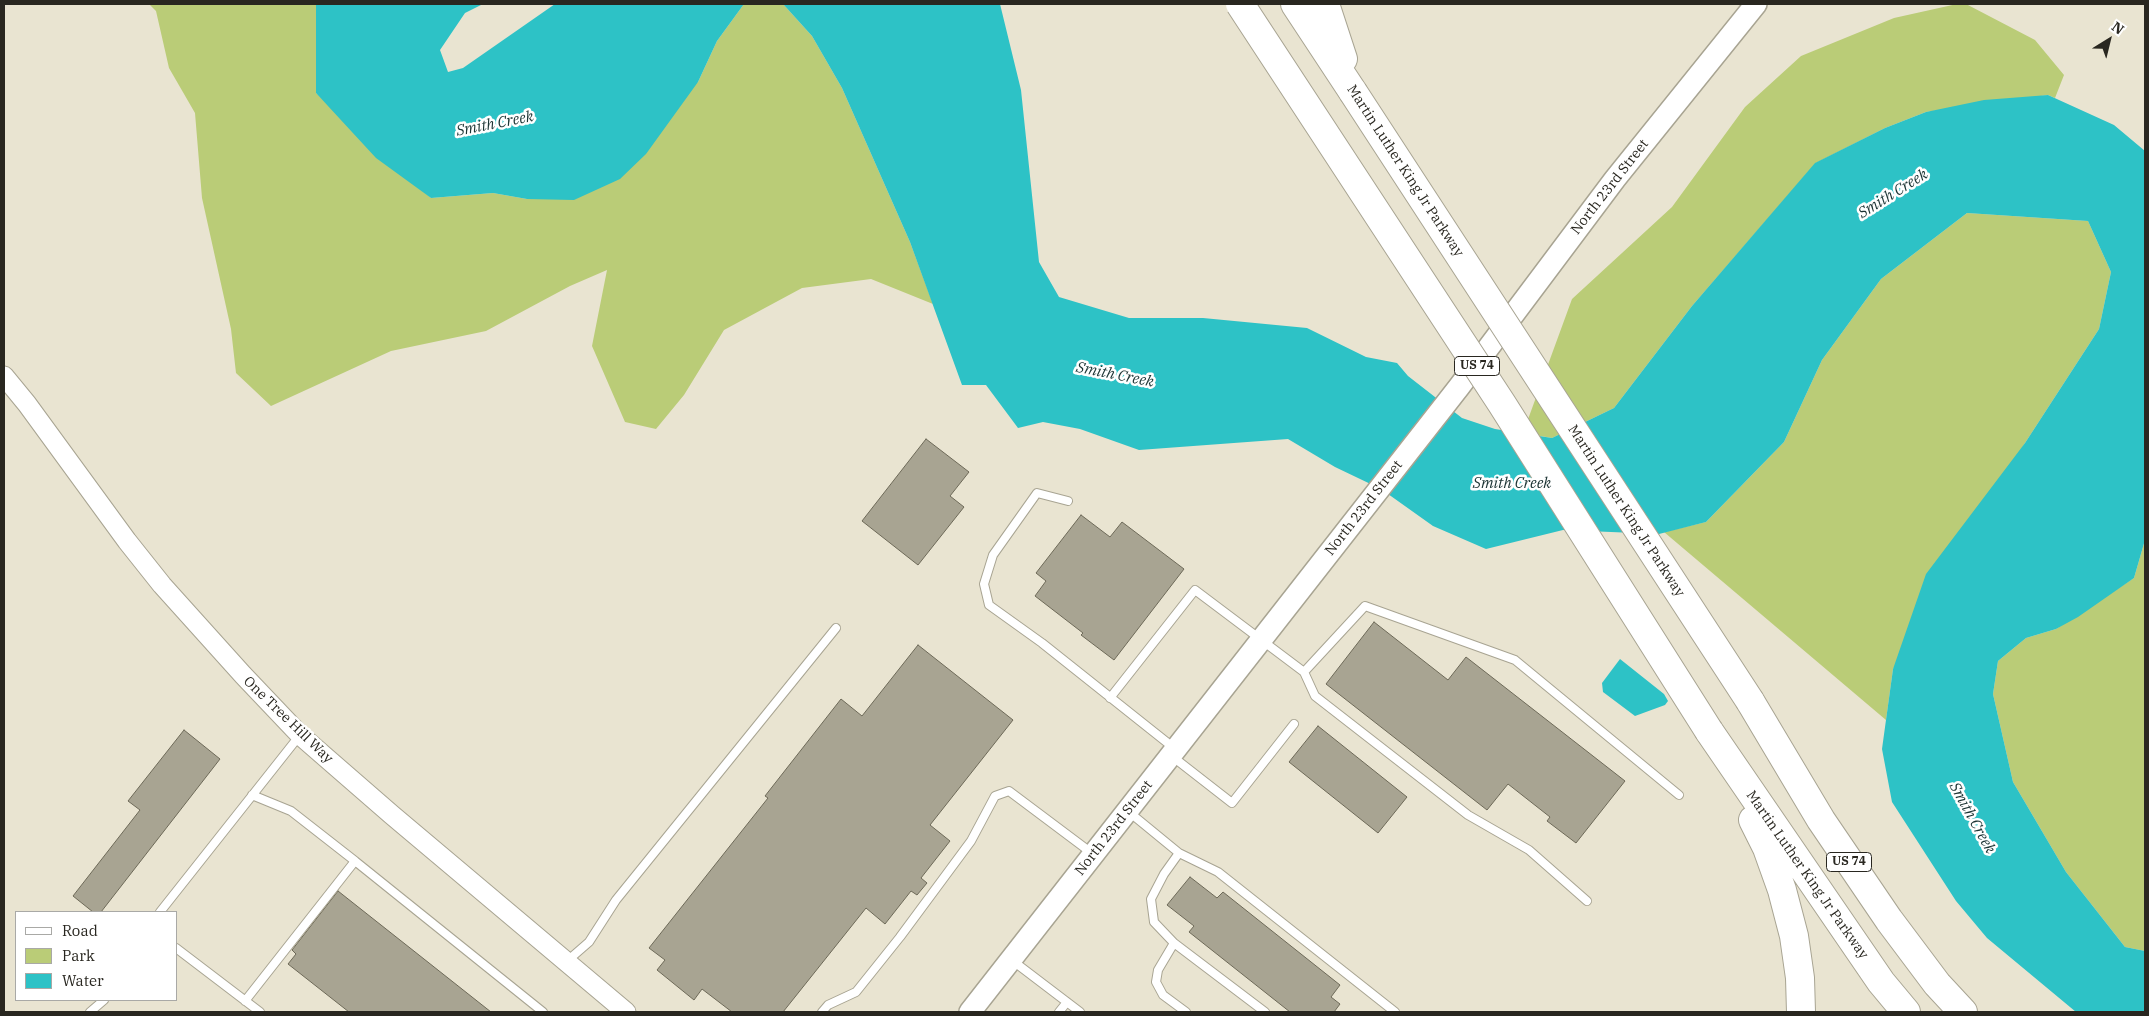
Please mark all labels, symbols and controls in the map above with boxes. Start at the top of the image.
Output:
north arrow [2084,15,2134,65]
text: N [2108,17,2128,38]
street label: Martin Luther King Jr Parkway [1343,82,1467,260]
water label: Smith Creek [455,108,535,140]
street label: North 23rd Street [1568,136,1652,238]
water label: Smith Creek [1855,166,1931,222]
road number: US 74 [1454,356,1500,376]
water label: Smith Creek [1075,359,1155,391]
street label: Martin Luther King Jr Parkway [1564,422,1688,600]
street label: North 23rd Street [1322,457,1406,559]
water label: Smith Creek [1473,475,1551,493]
street label: One Tree Hill Way [240,673,336,767]
street label: North 23rd Street [1072,777,1156,879]
water label: Smith Creek [1945,779,1999,857]
street label: Martin Luther King Jr Parkway [1742,788,1872,962]
road number: US 74 [1826,852,1872,872]
legend [15,911,178,1001]
text: Road [62,921,98,940]
text: Park [62,946,95,965]
text: Water [62,971,104,990]

